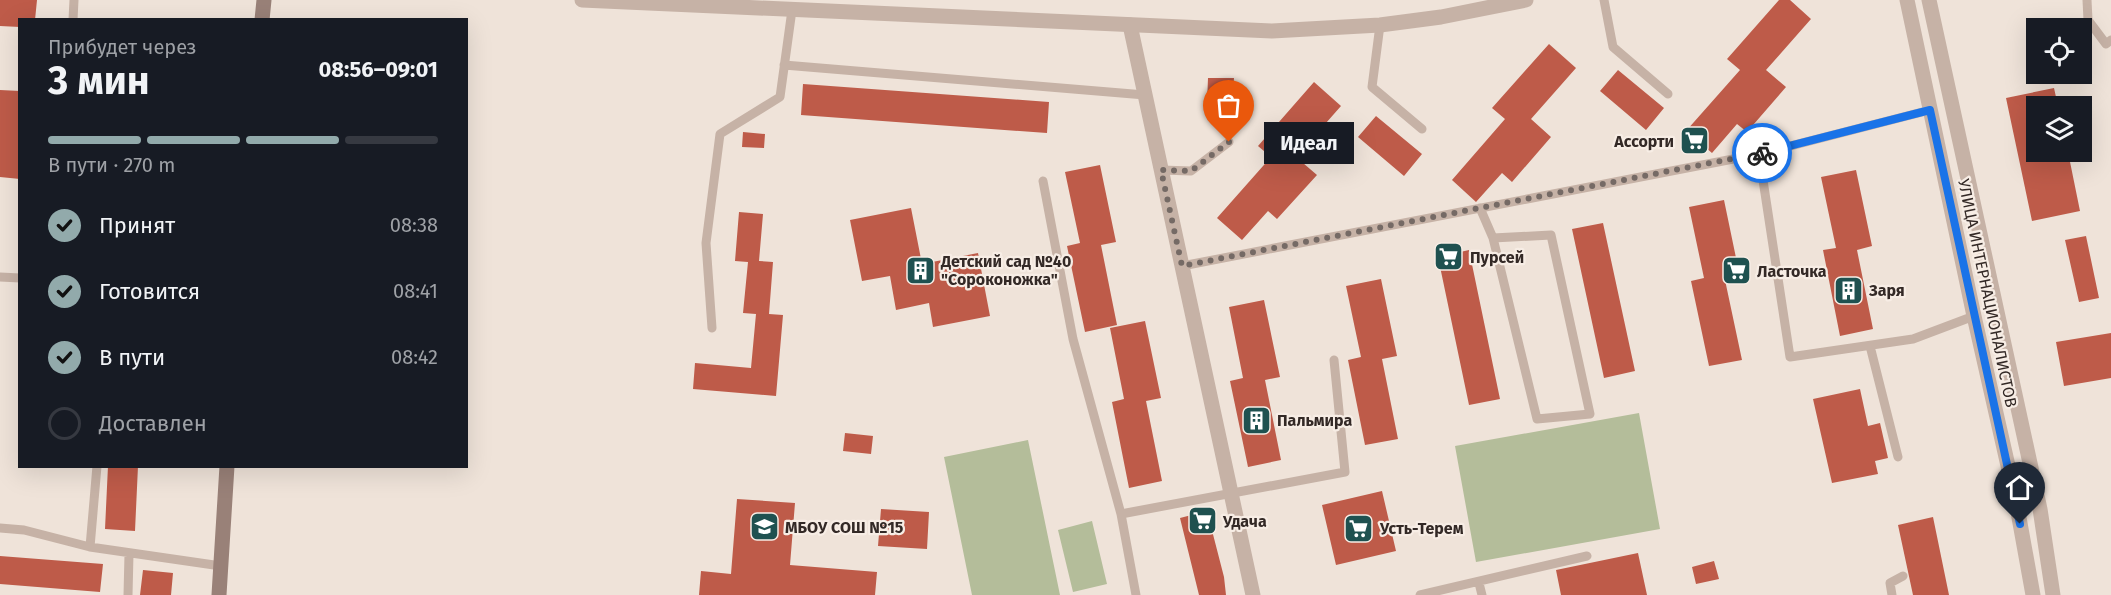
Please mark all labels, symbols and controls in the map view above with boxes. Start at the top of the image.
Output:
map controls [2026,18,2092,162]
button: locate [2026,18,2092,84]
text: Прибудет через [48,35,197,59]
text: 08:56–09:01 [318,56,438,83]
text: 3 мин [48,58,150,104]
pin [1203,80,1254,142]
icon: bag [1212,89,1245,122]
button: layers [2026,96,2092,162]
callout: Идеал [1265,121,1355,163]
courier [1732,123,1792,183]
supermarket icon: Ассорти [1679,125,1711,157]
text: Идеал [1280,131,1338,155]
place label: Ассорти [1613,132,1674,151]
icon: bike [1746,137,1779,170]
text: В пути · 270 m [48,153,175,177]
street label: УЛИЦА ИНТЕРНАЦИОНАЛИСТОВ [1954,177,2021,409]
icon: check [48,209,81,242]
text: Принят [99,212,175,239]
text: 08:38 [390,213,438,237]
supermarket icon: Пурсей [1433,241,1465,273]
place label: Пурсей [1470,248,1524,267]
place label: Детский сад №40 "Сороконожка" [940,252,1071,289]
building icon: Детский сад №40 "Сороконожка" [904,254,936,286]
supermarket icon: Ласточка [1720,255,1752,287]
place label: Ласточка [1757,262,1827,281]
building icon: Заря [1832,274,1864,306]
icon: check [48,275,81,308]
text: Готовится [99,278,200,305]
text: 08:41 [393,279,438,303]
place label: Заря [1868,281,1905,300]
icon: check [48,341,81,374]
text: В пути [99,344,165,371]
text: 08:42 [391,345,438,369]
building icon: Пальмира [1240,404,1272,436]
text: Доставлен [99,410,207,437]
place label: Пальмира [1277,411,1352,430]
pin [1994,462,2045,524]
icon: home [2003,471,2036,504]
supermarket icon: Удача [1186,505,1218,537]
school or university icon: МБОУ СОШ №15 [748,511,780,543]
place label: Удача [1222,512,1267,531]
supermarket icon: Усть-Терем [1343,512,1375,544]
place label: МБОУ СОШ №15 [785,518,904,537]
place label: Усть-Терем [1379,519,1464,538]

